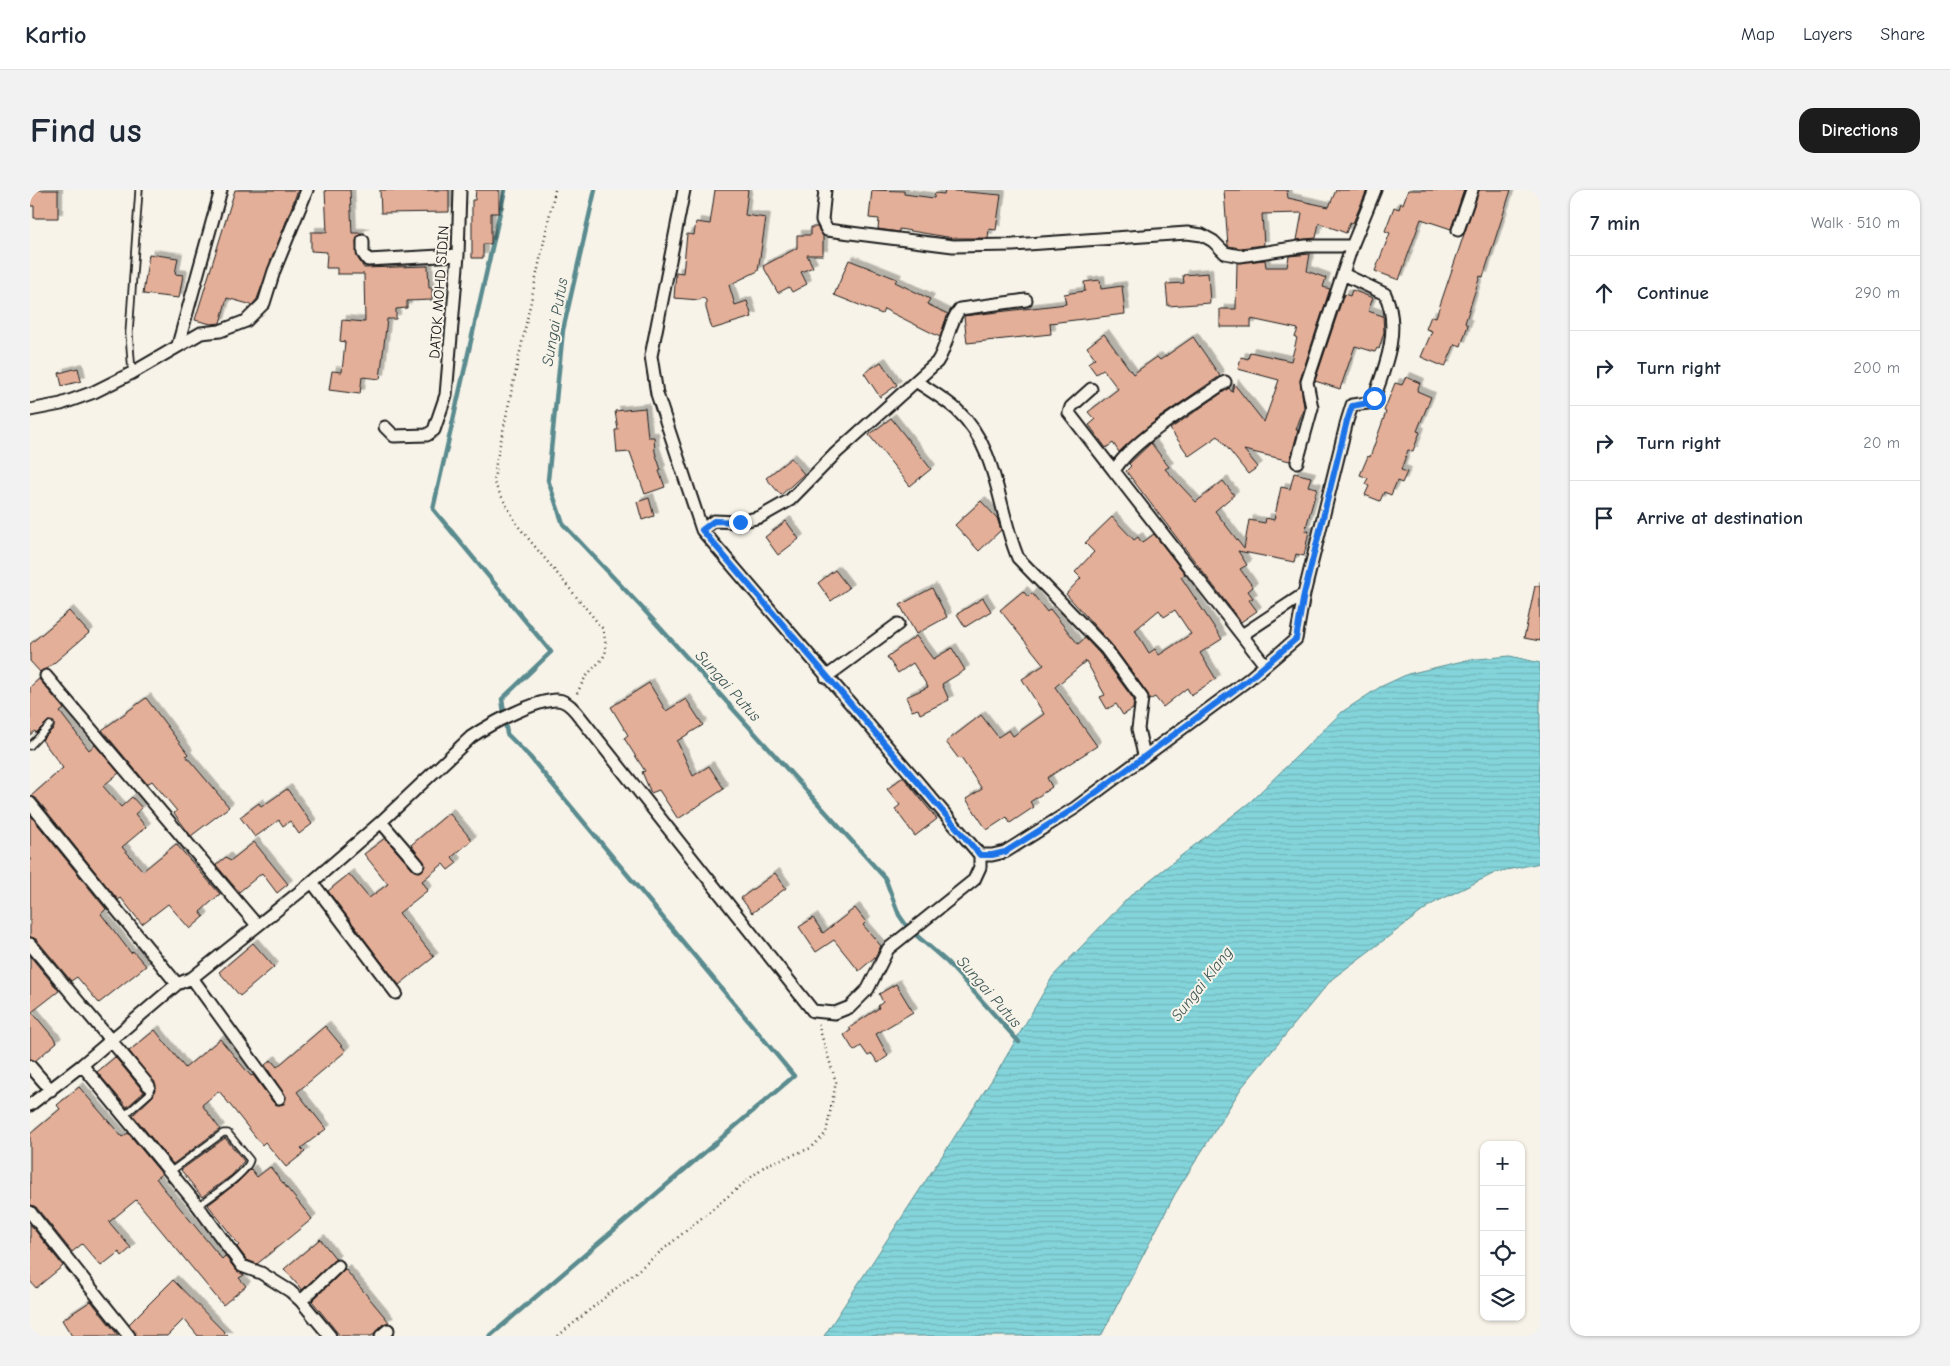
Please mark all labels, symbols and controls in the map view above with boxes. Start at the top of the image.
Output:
text: Kartio [25,21,87,49]
text: Map [1741,24,1775,45]
text: Layers [1803,24,1852,45]
text: Share [1880,24,1925,45]
button: Directions [1799,108,1920,153]
text: Find us [30,110,142,151]
text: 7 min [1590,211,1640,235]
text: Walk · 510 m [1811,214,1900,232]
street label: DATOK MOHD SIDIN [425,225,453,359]
water label: Sungai Putus [538,276,572,367]
icon: ahead [1590,279,1618,307]
text: Continue [1637,282,1709,304]
text: 290 m [1855,284,1900,302]
icon: right [1590,354,1618,382]
text: Turn right [1637,357,1721,379]
text: 200 m [1854,359,1900,377]
route start [1363,387,1386,410]
icon: right [1590,429,1618,457]
text: Turn right [1637,432,1721,454]
text: 20 m [1863,434,1900,452]
icon: arrive [1590,504,1618,532]
text: Arrive at destination [1637,507,1803,529]
route end [729,511,752,534]
water label: Sungai Putus [692,647,765,725]
water label: Sungai Klang [1167,943,1237,1025]
water label: Sungai Putus [953,953,1025,1032]
map controls [1480,1141,1525,1321]
button: + [1480,1141,1525,1186]
button: − [1480,1186,1525,1231]
button: locate [1480,1231,1525,1276]
button: layers [1480,1276,1525,1321]

